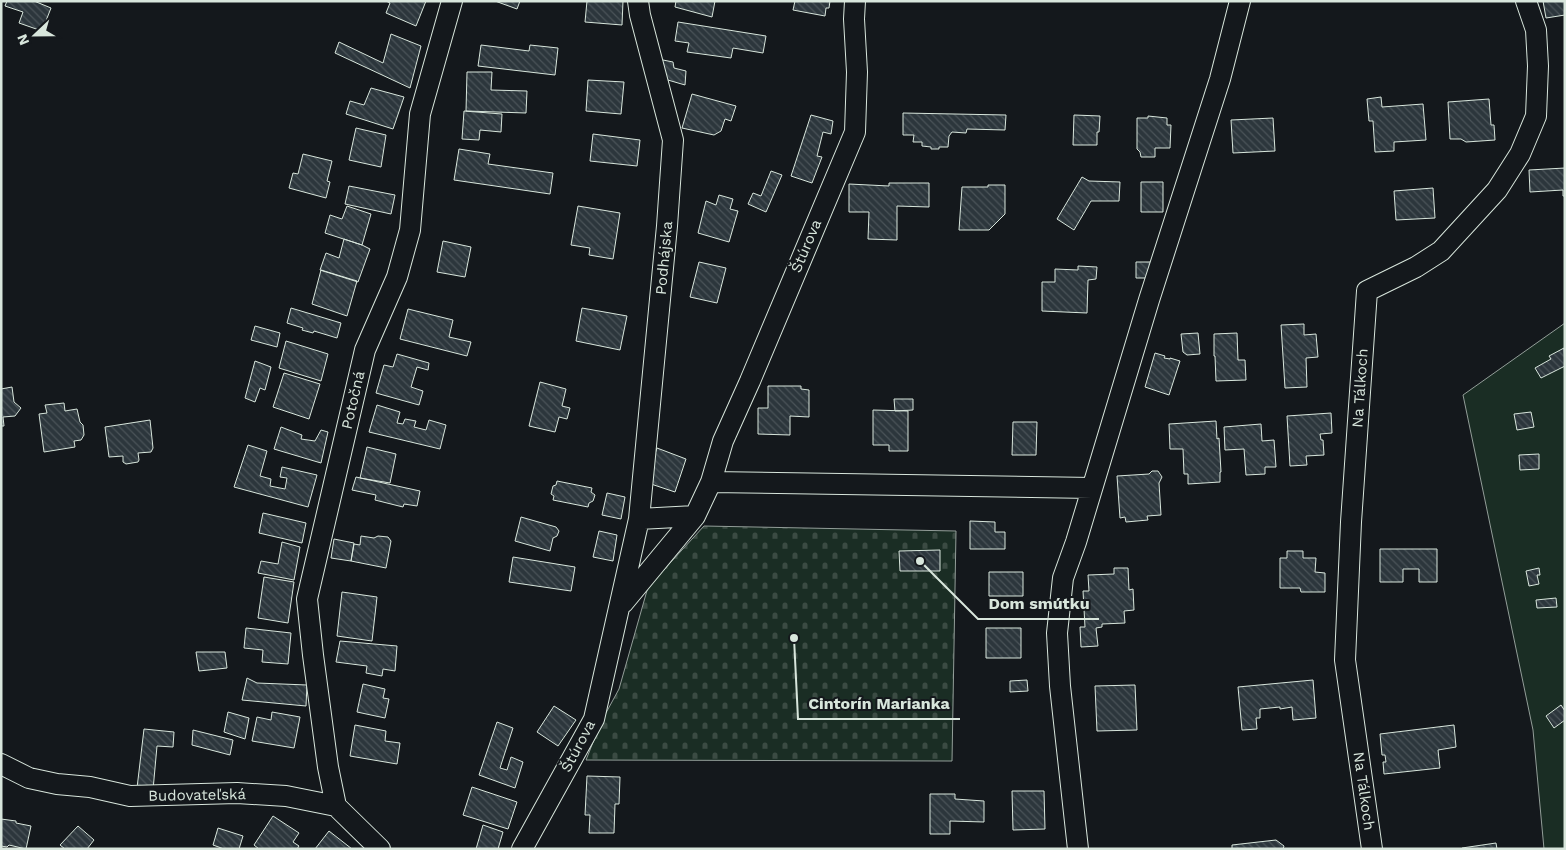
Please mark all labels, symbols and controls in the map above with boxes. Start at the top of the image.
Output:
north arrow [10,10,60,60]
text: N [14,32,32,48]
street label: Štúrova [786,216,825,275]
street label: Podhájska [652,220,676,296]
street label: Na Tálkoch [1348,348,1372,428]
street label: Potočná [338,369,369,431]
callout: Dom smútku [978,588,1099,619]
text: Dom smútku [988,594,1090,613]
callout: Cintorín Marianka [798,688,960,719]
text: Cintorín Marianka [808,694,951,713]
street label: Štúrova [556,716,599,775]
street label: Na Tálkoch [1350,750,1378,832]
street label: Budovateľská [148,785,246,805]

